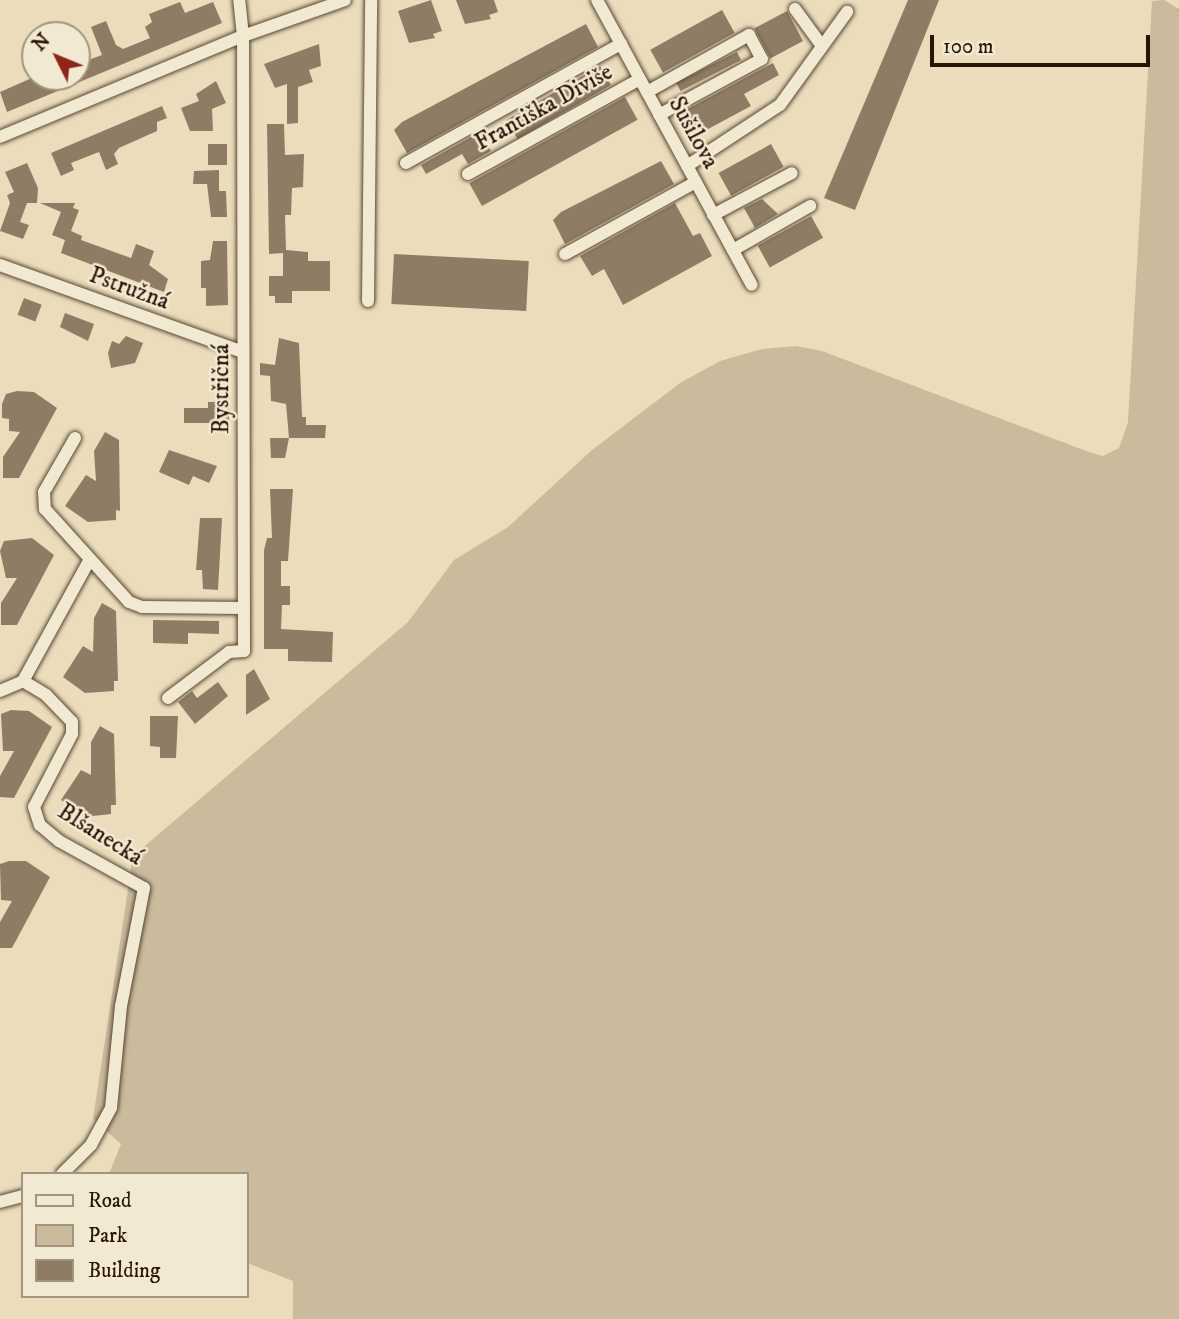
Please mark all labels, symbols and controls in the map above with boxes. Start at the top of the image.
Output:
north arrow [21,21,91,91]
scale bar [934,21,1154,65]
text: N [28,29,55,56]
text: 100 m [943,34,994,60]
street label: Františka Diviše [470,58,618,158]
street label: Sušilova [662,92,724,174]
street label: Pstružná [85,261,173,317]
street label: Bystřičná [208,344,236,434]
street label: Blšanecká [52,798,148,872]
legend [21,1172,248,1298]
text: Road [88,1188,132,1214]
text: Park [88,1223,127,1249]
text: Building [88,1258,160,1284]

